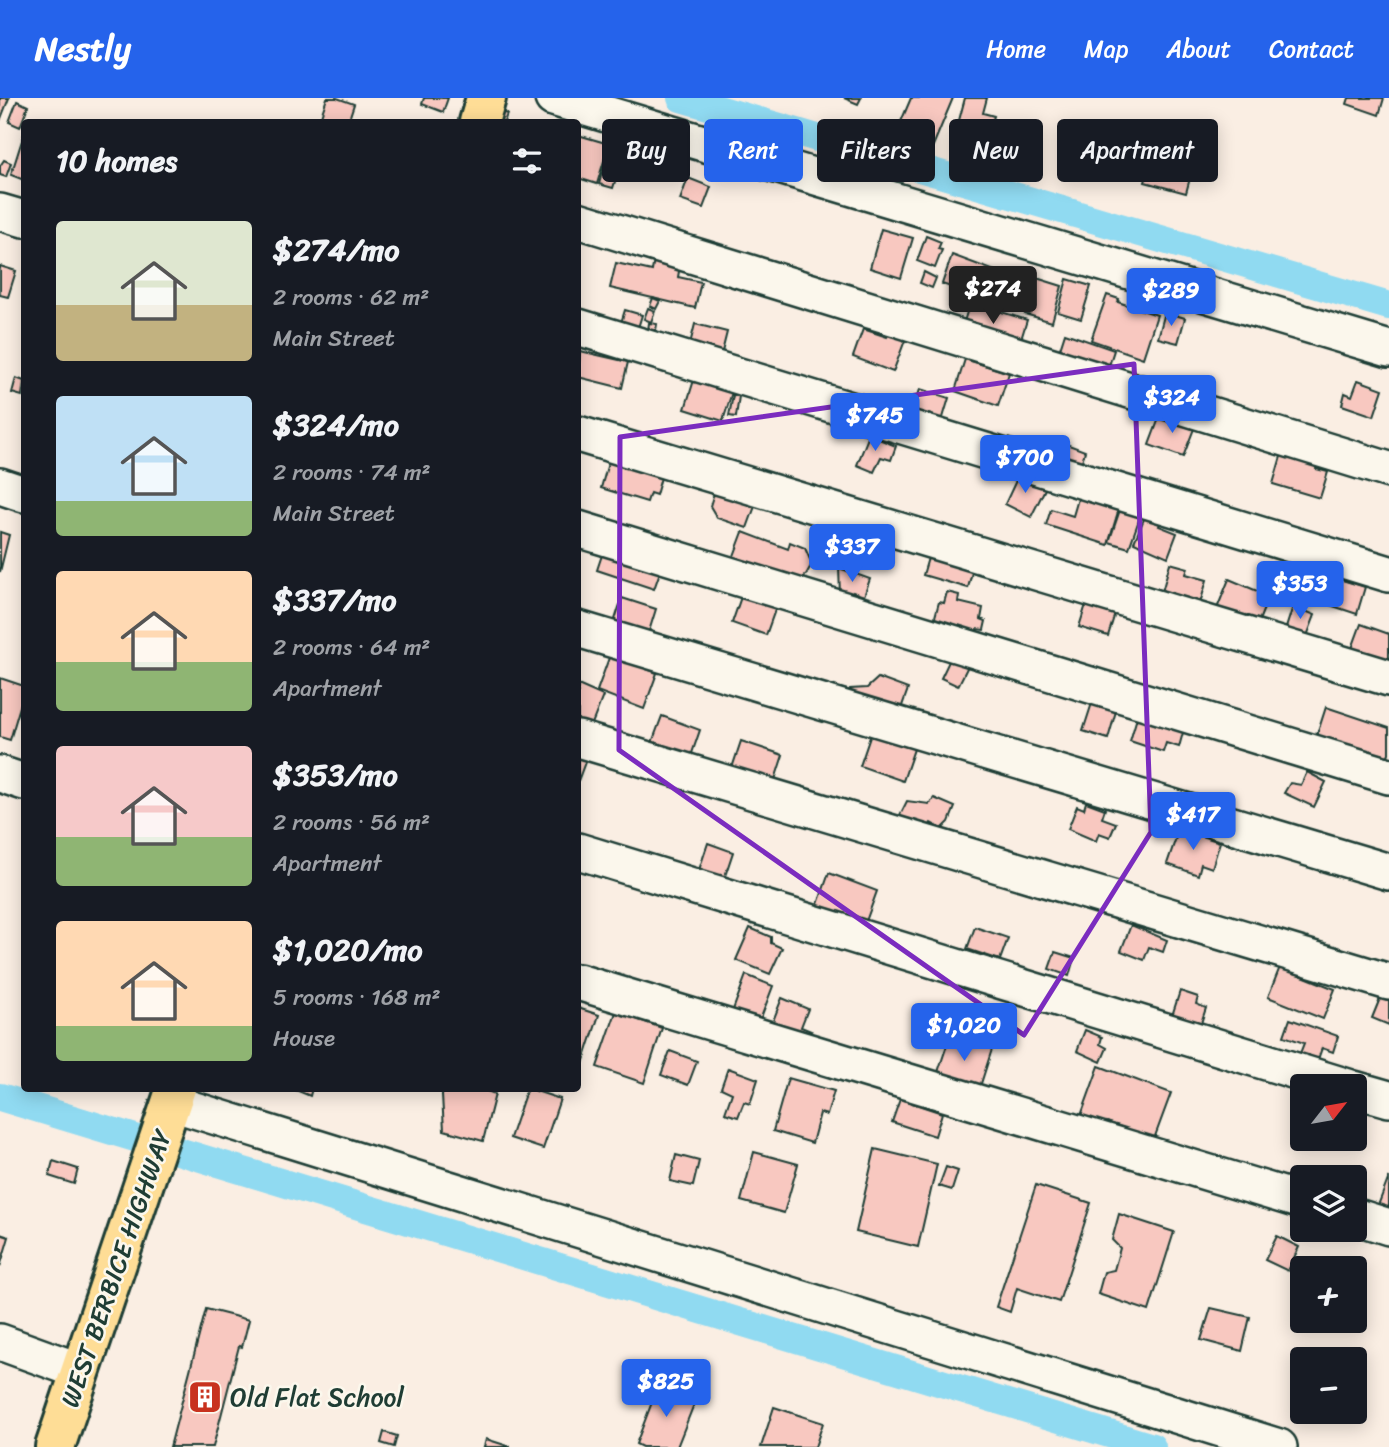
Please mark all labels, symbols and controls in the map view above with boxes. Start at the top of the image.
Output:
text: Nestly [35,20,131,78]
text: Home [986,28,1046,70]
text: Map [1084,28,1128,70]
text: About [1166,28,1231,70]
text: Contact [1269,28,1354,70]
chip: Buy [602,119,690,182]
chip: Rent [704,119,803,182]
chip: Filters [817,119,935,182]
chip: New [949,119,1043,182]
chip: Apartment [1057,119,1218,182]
text: 10 homes [56,134,177,188]
icon: filters [508,142,546,180]
text: $274/mo [273,223,400,277]
icon: home [112,249,196,333]
pin: $274 [952,266,1034,326]
text: $274 [965,268,1021,309]
pin: $289 [1130,268,1212,328]
text: $289 [1143,270,1199,311]
text: 2 rooms · 62 m² [273,277,429,318]
text: Main Street [273,318,395,359]
pin: $324 [1131,376,1213,435]
text: $324 [1144,377,1200,418]
pin: $745 [834,394,916,453]
text: $745 [846,395,904,436]
text: $324/mo [273,398,399,452]
icon: home [112,424,196,508]
pin: $700 [984,436,1066,495]
text: $700 [996,437,1054,478]
text: 2 rooms · 74 m² [273,452,430,493]
text: Main Street [273,493,395,534]
pin: $337 [811,524,893,584]
text: $337 [825,526,879,567]
pin: $353 [1259,561,1341,621]
text: $353 [1273,563,1327,604]
text: $337/mo [273,573,396,627]
icon: home [112,599,196,683]
text: 2 rooms · 64 m² [273,627,430,668]
text: Apartment [273,668,382,709]
text: $353/mo [273,748,398,802]
icon: home [112,774,196,858]
pin: $417 [1152,792,1234,852]
text: $417 [1167,794,1219,835]
text: 2 rooms · 56 m² [273,802,430,843]
text: Apartment [273,843,382,884]
text: $1,020/mo [273,923,423,977]
icon: home [112,949,196,1033]
text: 5 rooms · 168 m² [273,977,441,1018]
pin: $1,020 [907,1004,1021,1063]
text: $1,020 [927,1005,1001,1046]
text: House [273,1018,335,1059]
north arrow [1290,1074,1367,1152]
map controls [1290,1074,1367,1424]
street label: WEST BERBICE HIGHWAY [47,1122,185,1413]
button: layers [1290,1165,1367,1242]
button: + [1290,1256,1367,1333]
button: − [1290,1347,1367,1424]
pin: $825 [625,1360,707,1419]
text: $825 [638,1361,694,1402]
place label: Old Flat School [230,1374,404,1420]
building icon: Old Flat School [186,1378,224,1416]

